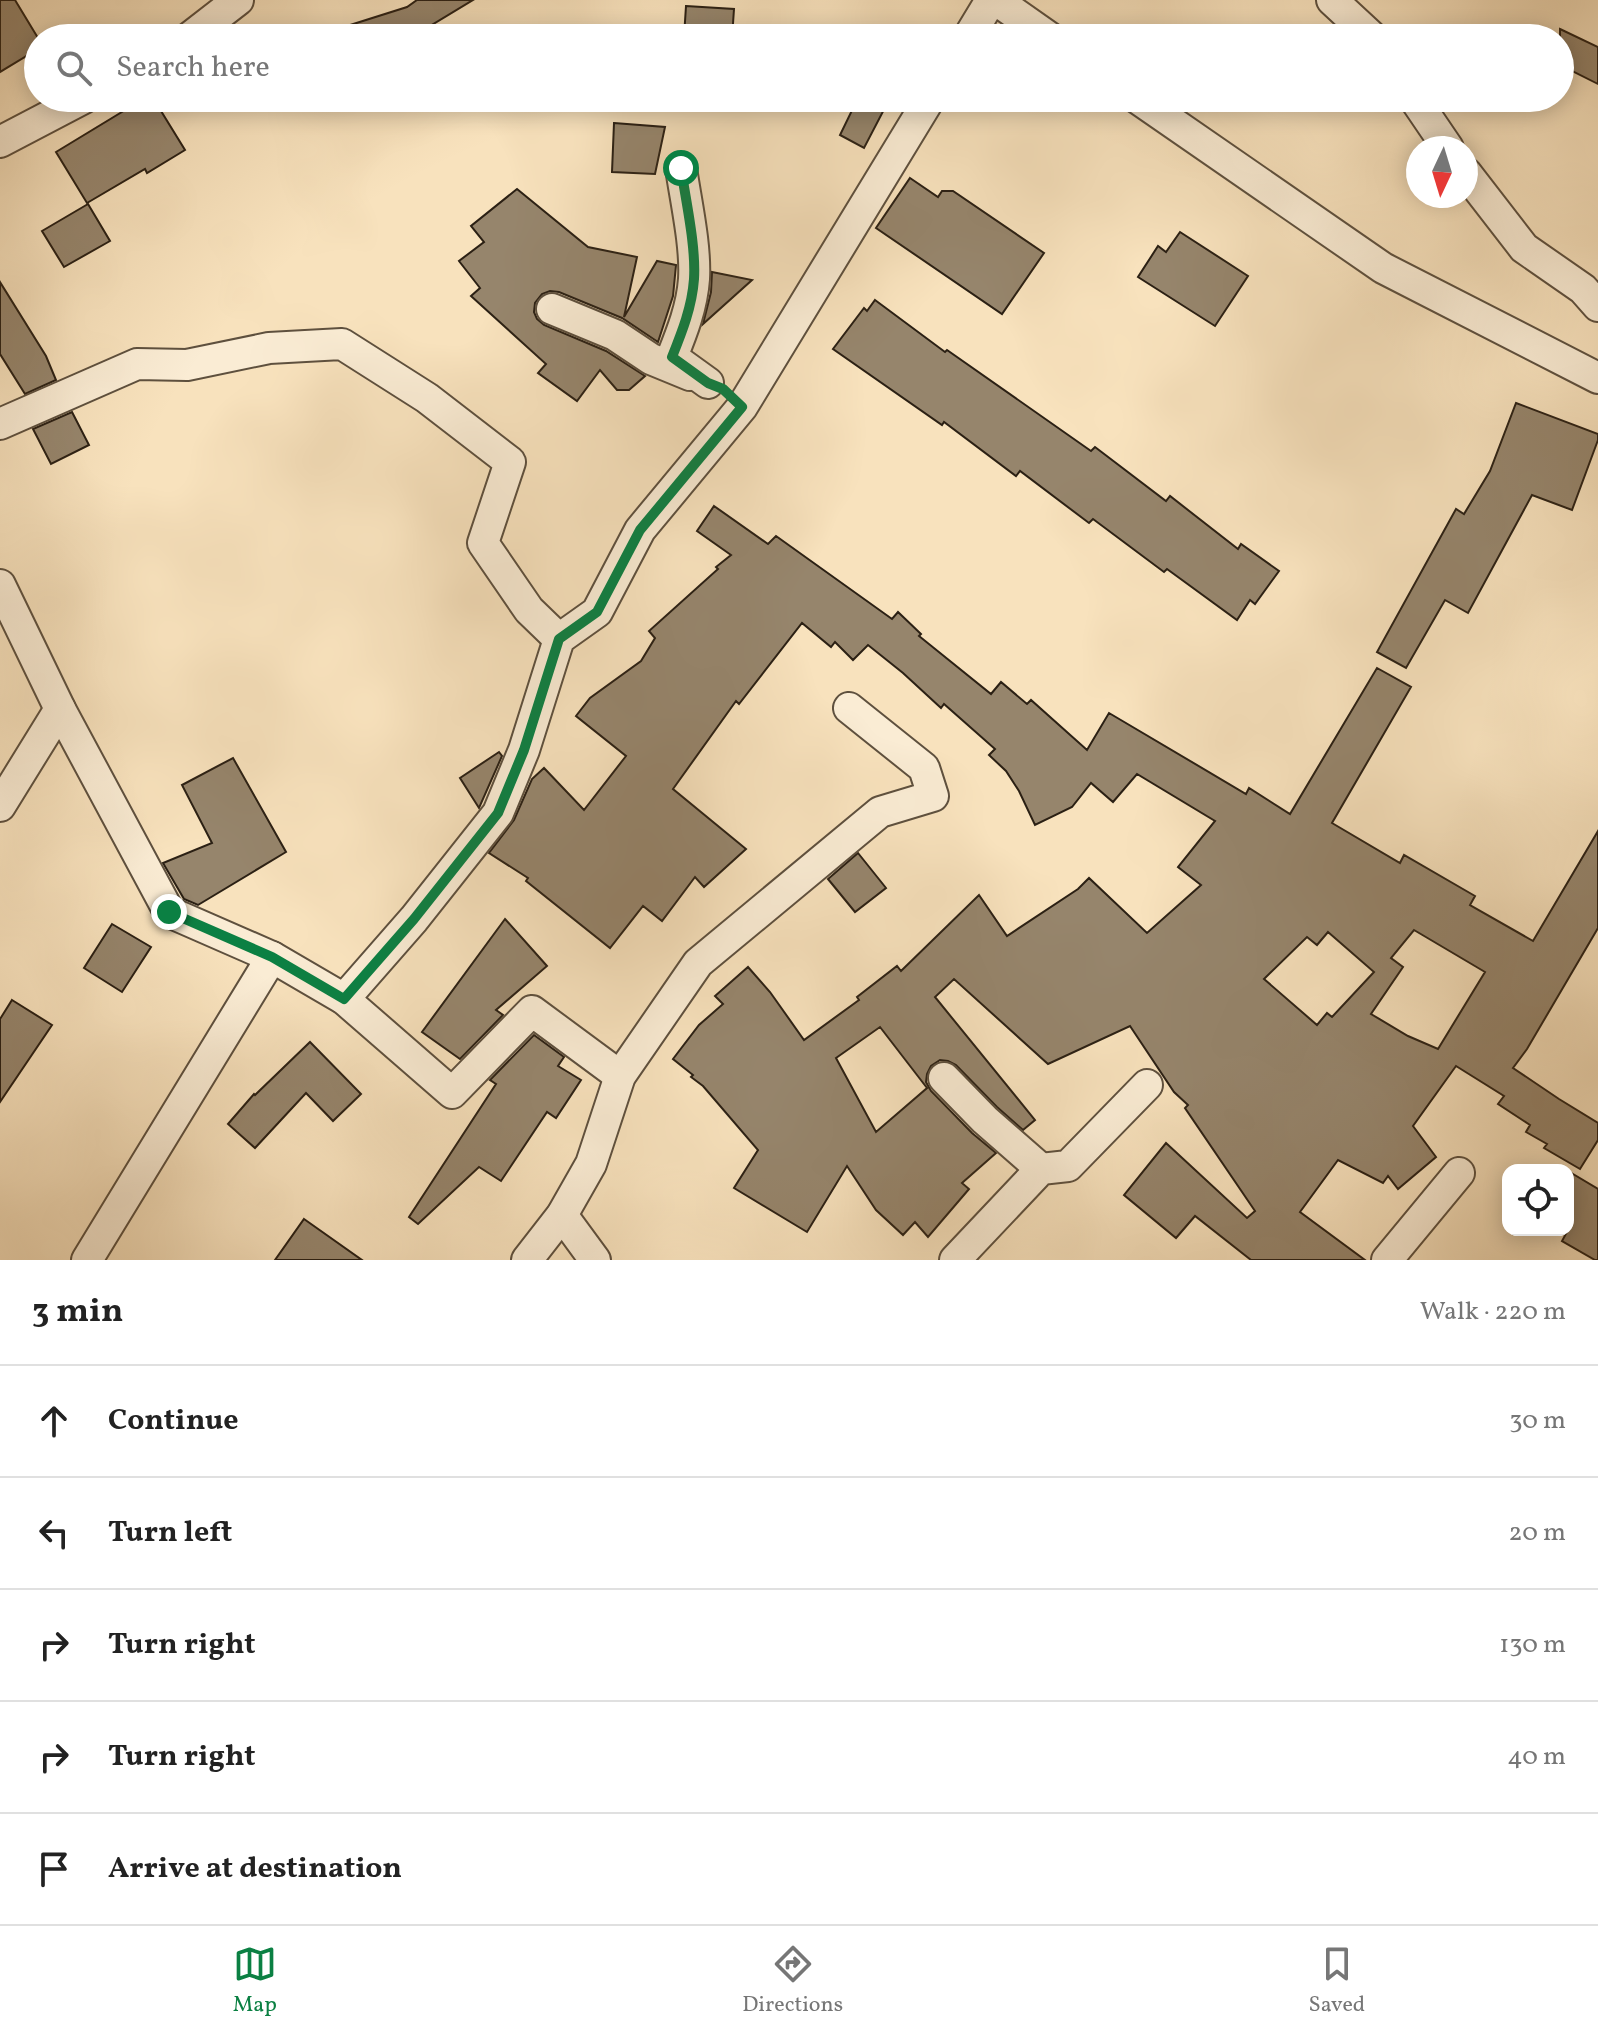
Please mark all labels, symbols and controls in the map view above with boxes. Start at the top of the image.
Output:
search box [24,24,1574,112]
icon: search [52,46,96,90]
text: Search here [116,47,270,89]
north arrow [1406,136,1478,208]
route start [663,150,699,186]
route end [151,894,187,930]
map controls [1502,1164,1574,1236]
button: locate [1502,1164,1574,1236]
text: 3 min [32,1289,123,1336]
text: Walk · 220 m [1420,1294,1566,1330]
icon: ahead [32,1399,76,1443]
text: Continue [108,1400,239,1442]
text: 30 m [1509,1403,1566,1439]
icon: left [32,1511,76,1555]
text: Turn left [108,1512,232,1554]
text: 20 m [1508,1515,1566,1551]
icon: right [32,1623,76,1667]
text: Turn right [108,1624,256,1666]
text: 130 m [1499,1627,1566,1663]
icon: right [32,1735,76,1779]
text: Turn right [108,1736,256,1778]
text: 40 m [1507,1739,1566,1775]
icon: arrive [32,1847,76,1891]
text: Arrive at destination [108,1848,402,1890]
tab: Map [233,1942,277,2021]
tab: Directions [742,1942,843,2021]
tab: Saved [1309,1942,1365,2021]

